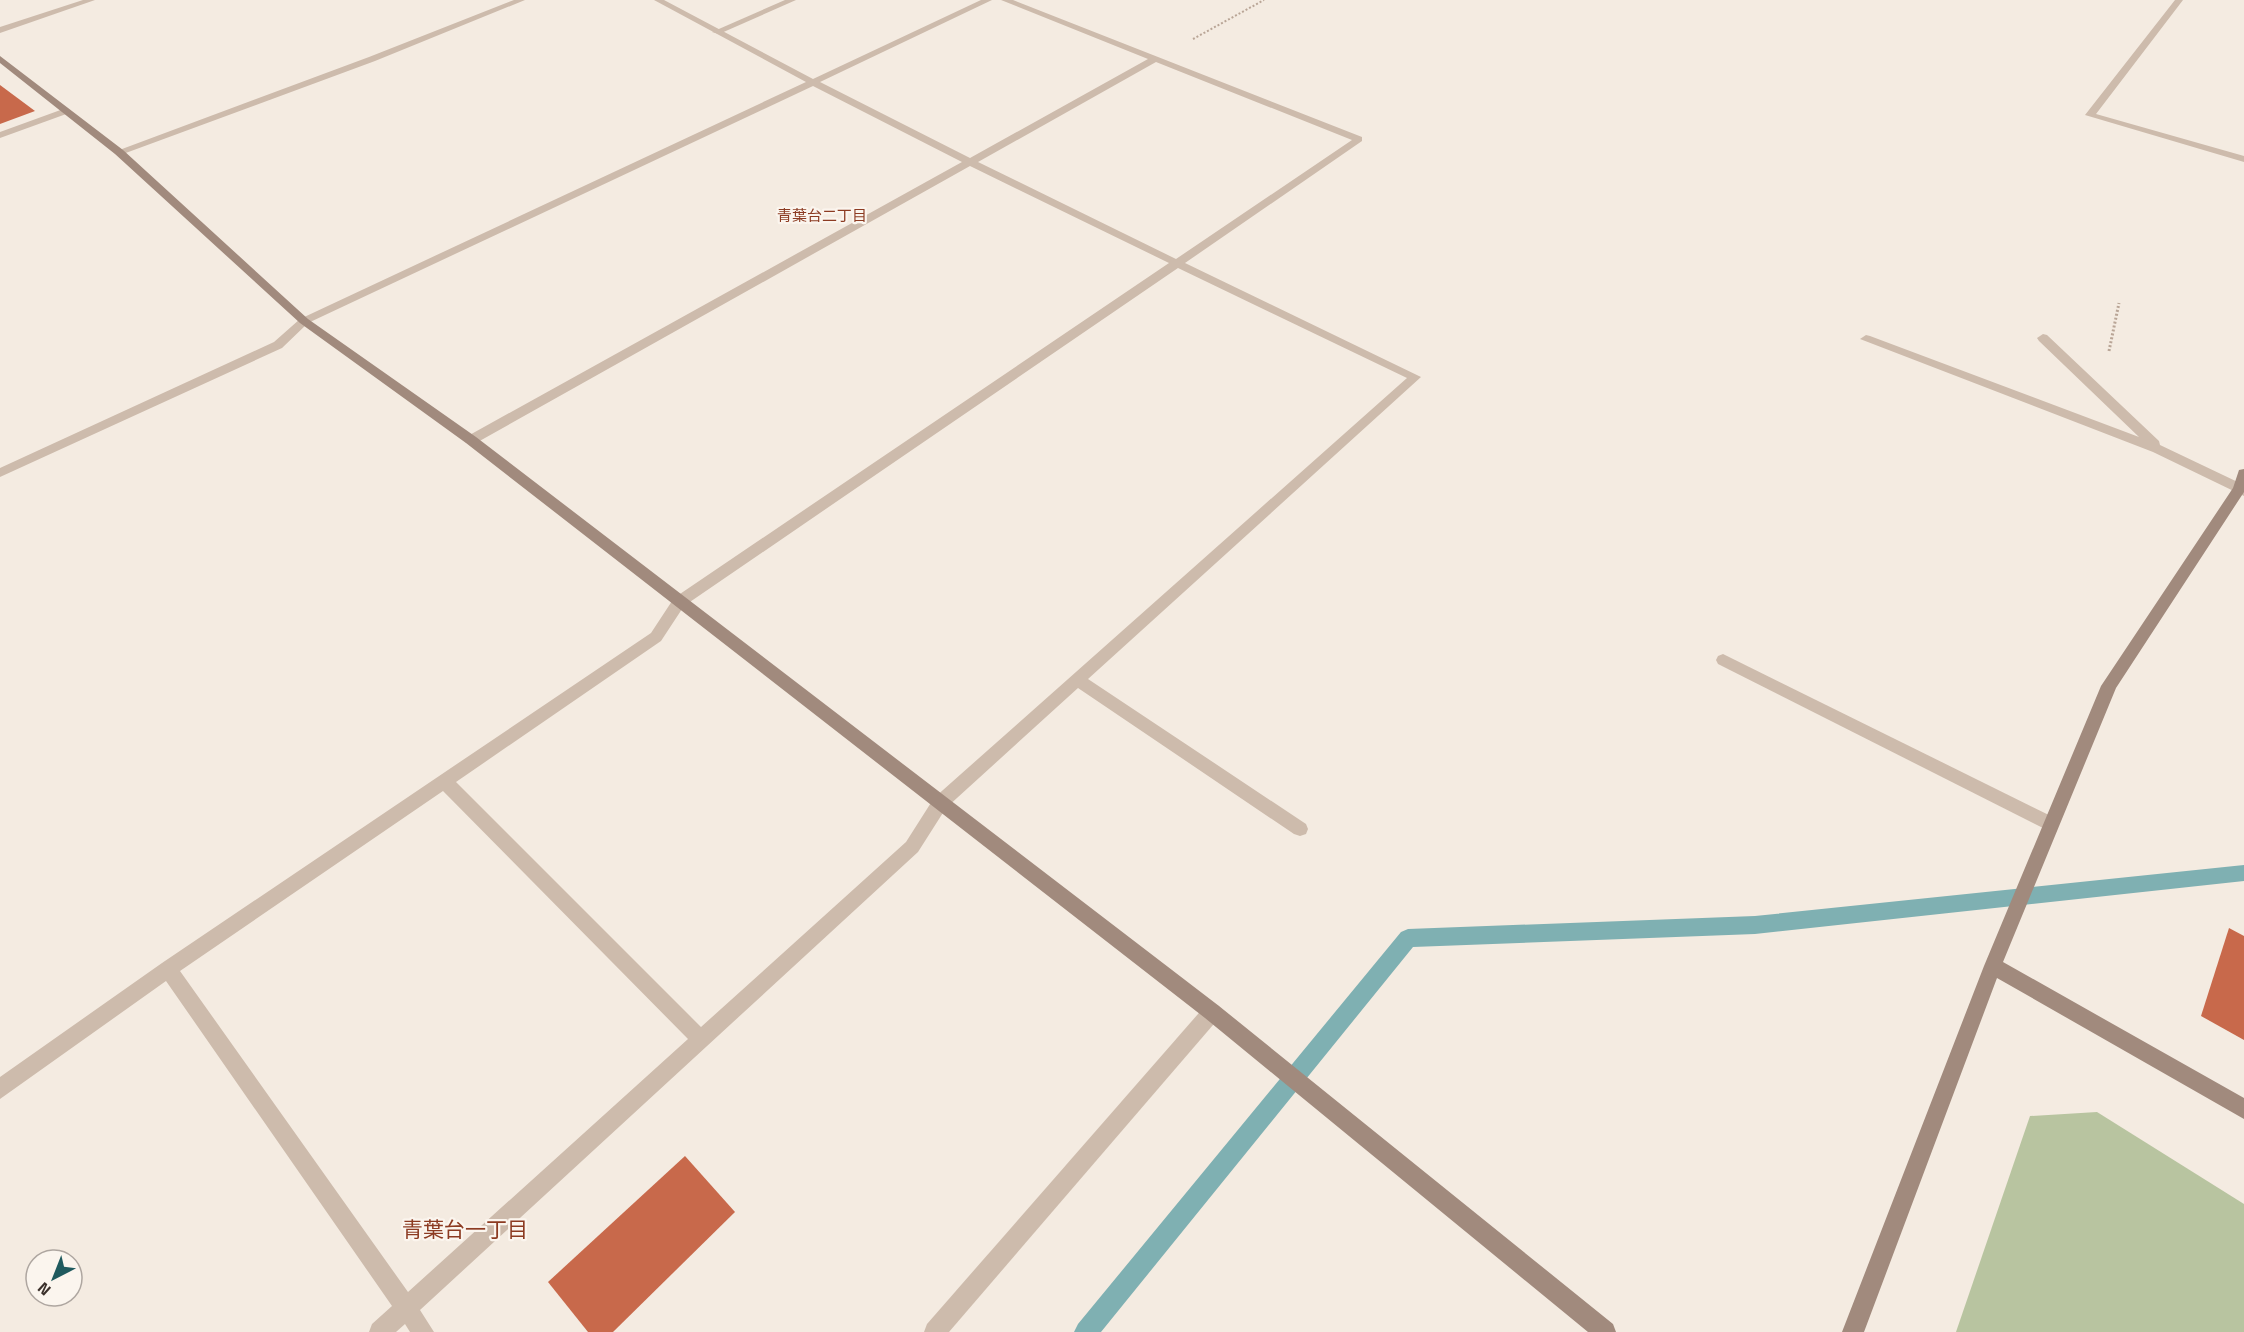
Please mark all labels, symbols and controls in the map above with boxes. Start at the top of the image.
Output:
district label: 青葉台二丁目 [777,204,867,227]
district label: 青葉台一丁目 [402,1213,528,1245]
north arrow [24,1248,84,1308]
text: N [32,1277,56,1302]

